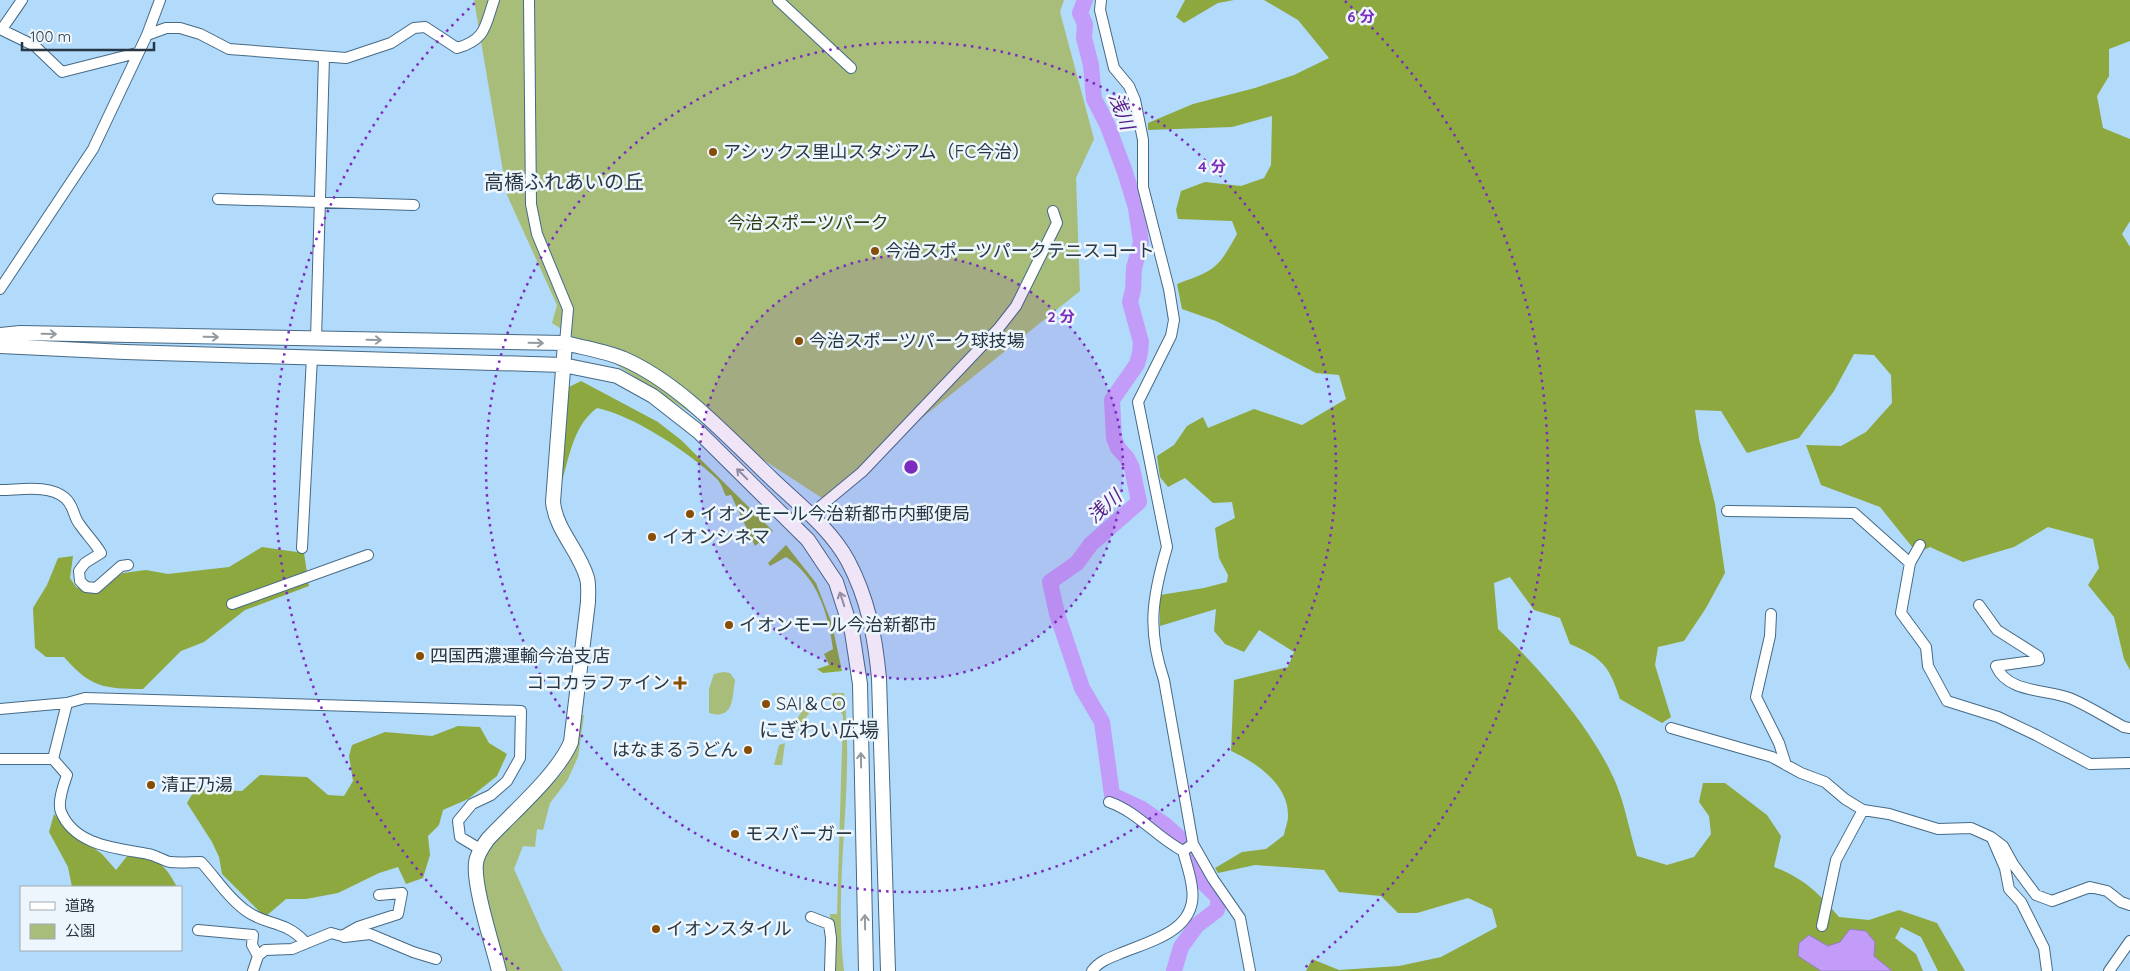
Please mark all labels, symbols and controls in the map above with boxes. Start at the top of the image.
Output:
text: 6 分 [1347,7,1375,26]
scale bar [22,20,155,52]
text: 100 m [30,27,71,46]
water label: 浅川 [1104,89,1141,135]
place label: アシックス里山スタジアム（FC今治） [723,140,1030,163]
marker: アシックス里山スタジアム（FC今治） [707,146,719,158]
text: 4 分 [1198,157,1226,176]
district label: 高橋ふれあいの丘 [484,169,644,194]
park label: 今治スポーツパーク [727,211,889,234]
place label: 今治スポーツパークテニスコート [885,239,1155,262]
marker: 今治スポーツパークテニスコート [869,245,881,257]
text: 2 分 [1047,307,1075,326]
one-way arrow [40,329,56,338]
place label: 今治スポーツパーク球技場 [809,329,1025,352]
one-way arrow [203,332,219,341]
one-way arrow [365,335,381,344]
marker: 今治スポーツパーク球技場 [793,335,805,347]
one-way arrow [528,338,544,348]
centre of rings [902,458,920,476]
one-way arrow [735,468,748,480]
water label: 浅川 [1082,483,1128,528]
place label: イオンモール今治新都市内郵便局 [700,502,970,525]
marker: イオンモール今治新都市内郵便局 [684,508,696,520]
place label: イオンシネマ [662,525,770,548]
marker: イオンシネマ [646,531,658,543]
one-way arrow [836,592,846,608]
place label: イオンモール今治新都市 [739,613,937,636]
marker: イオンモール今治新都市 [723,619,735,631]
place label: 四国西濃運輸今治支店 [430,644,610,667]
marker: 四国西濃運輸今治支店 [414,650,426,662]
place label: ココカラファイン [526,671,670,694]
marker: ココカラファイン [674,677,686,689]
place label: SAI＆CO [776,692,846,715]
marker: SAI＆CO [760,698,772,710]
district label: にぎわい広場 [759,717,879,742]
place label: はなまるうどん [612,738,738,761]
marker: はなまるうどん [742,744,754,756]
one-way arrow [857,752,866,768]
place label: 清正乃湯 [161,773,233,796]
marker: 清正乃湯 [145,779,157,791]
place label: モスバーガー [745,822,853,845]
marker: モスバーガー [729,828,741,840]
legend [20,886,182,951]
text: 道路 [65,896,95,915]
one-way arrow [860,915,870,931]
place label: イオンスタイル [666,917,792,940]
text: 公園 [65,921,95,940]
marker: イオンスタイル [650,923,662,935]

